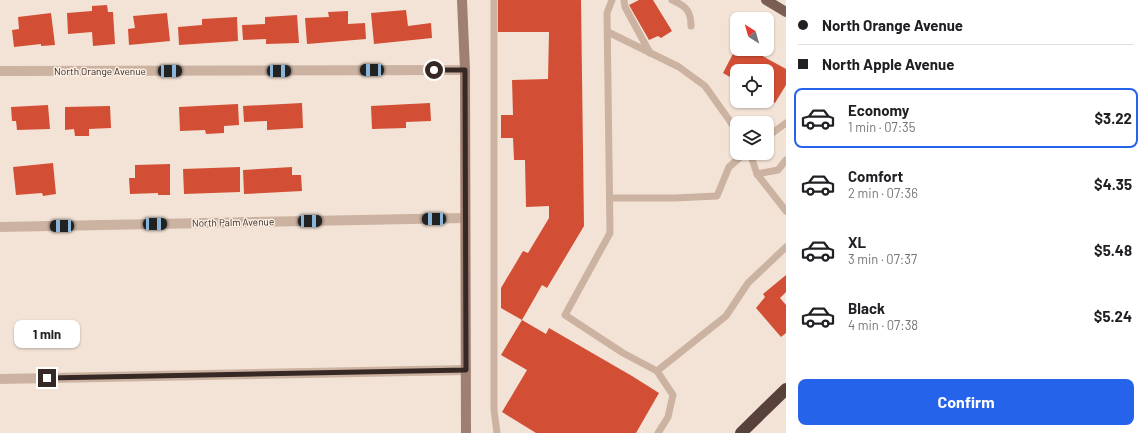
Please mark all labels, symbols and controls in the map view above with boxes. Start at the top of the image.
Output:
north arrow [730,12,774,56]
map controls [730,12,774,160]
text: North Orange Avenue [822,16,963,34]
text: North Apple Avenue [822,55,954,73]
route start [425,61,443,79]
car [360,64,384,76]
button: locate [730,64,774,108]
street label: North Orange Avenue [54,65,146,77]
car [158,65,182,77]
car [267,65,291,77]
icon: car [800,100,836,136]
text: Economy [848,101,909,119]
text: $3.22 [1094,109,1132,127]
button: layers [730,116,774,160]
text: 1 min · 07:35 [848,119,915,135]
icon: car [800,166,836,202]
text: Comfort [848,167,903,185]
text: $4.35 [1094,175,1132,193]
text: 2 min · 07:36 [848,185,918,201]
car [422,213,446,225]
street label: North Palm Avenue [192,215,274,229]
car [298,215,322,227]
car [143,218,167,230]
car [50,220,74,232]
icon: car [800,232,836,268]
text: XL [848,233,866,251]
text: $5.48 [1094,241,1132,259]
text: 3 min · 07:37 [848,251,917,267]
icon: car [800,298,836,334]
text: Black [848,299,885,317]
text: $5.24 [1094,307,1132,325]
text: 4 min · 07:38 [848,317,918,333]
callout: 1 min [14,320,80,348]
text: 1 min [33,326,61,342]
route end [38,369,56,387]
button: Confirm [798,379,1134,425]

